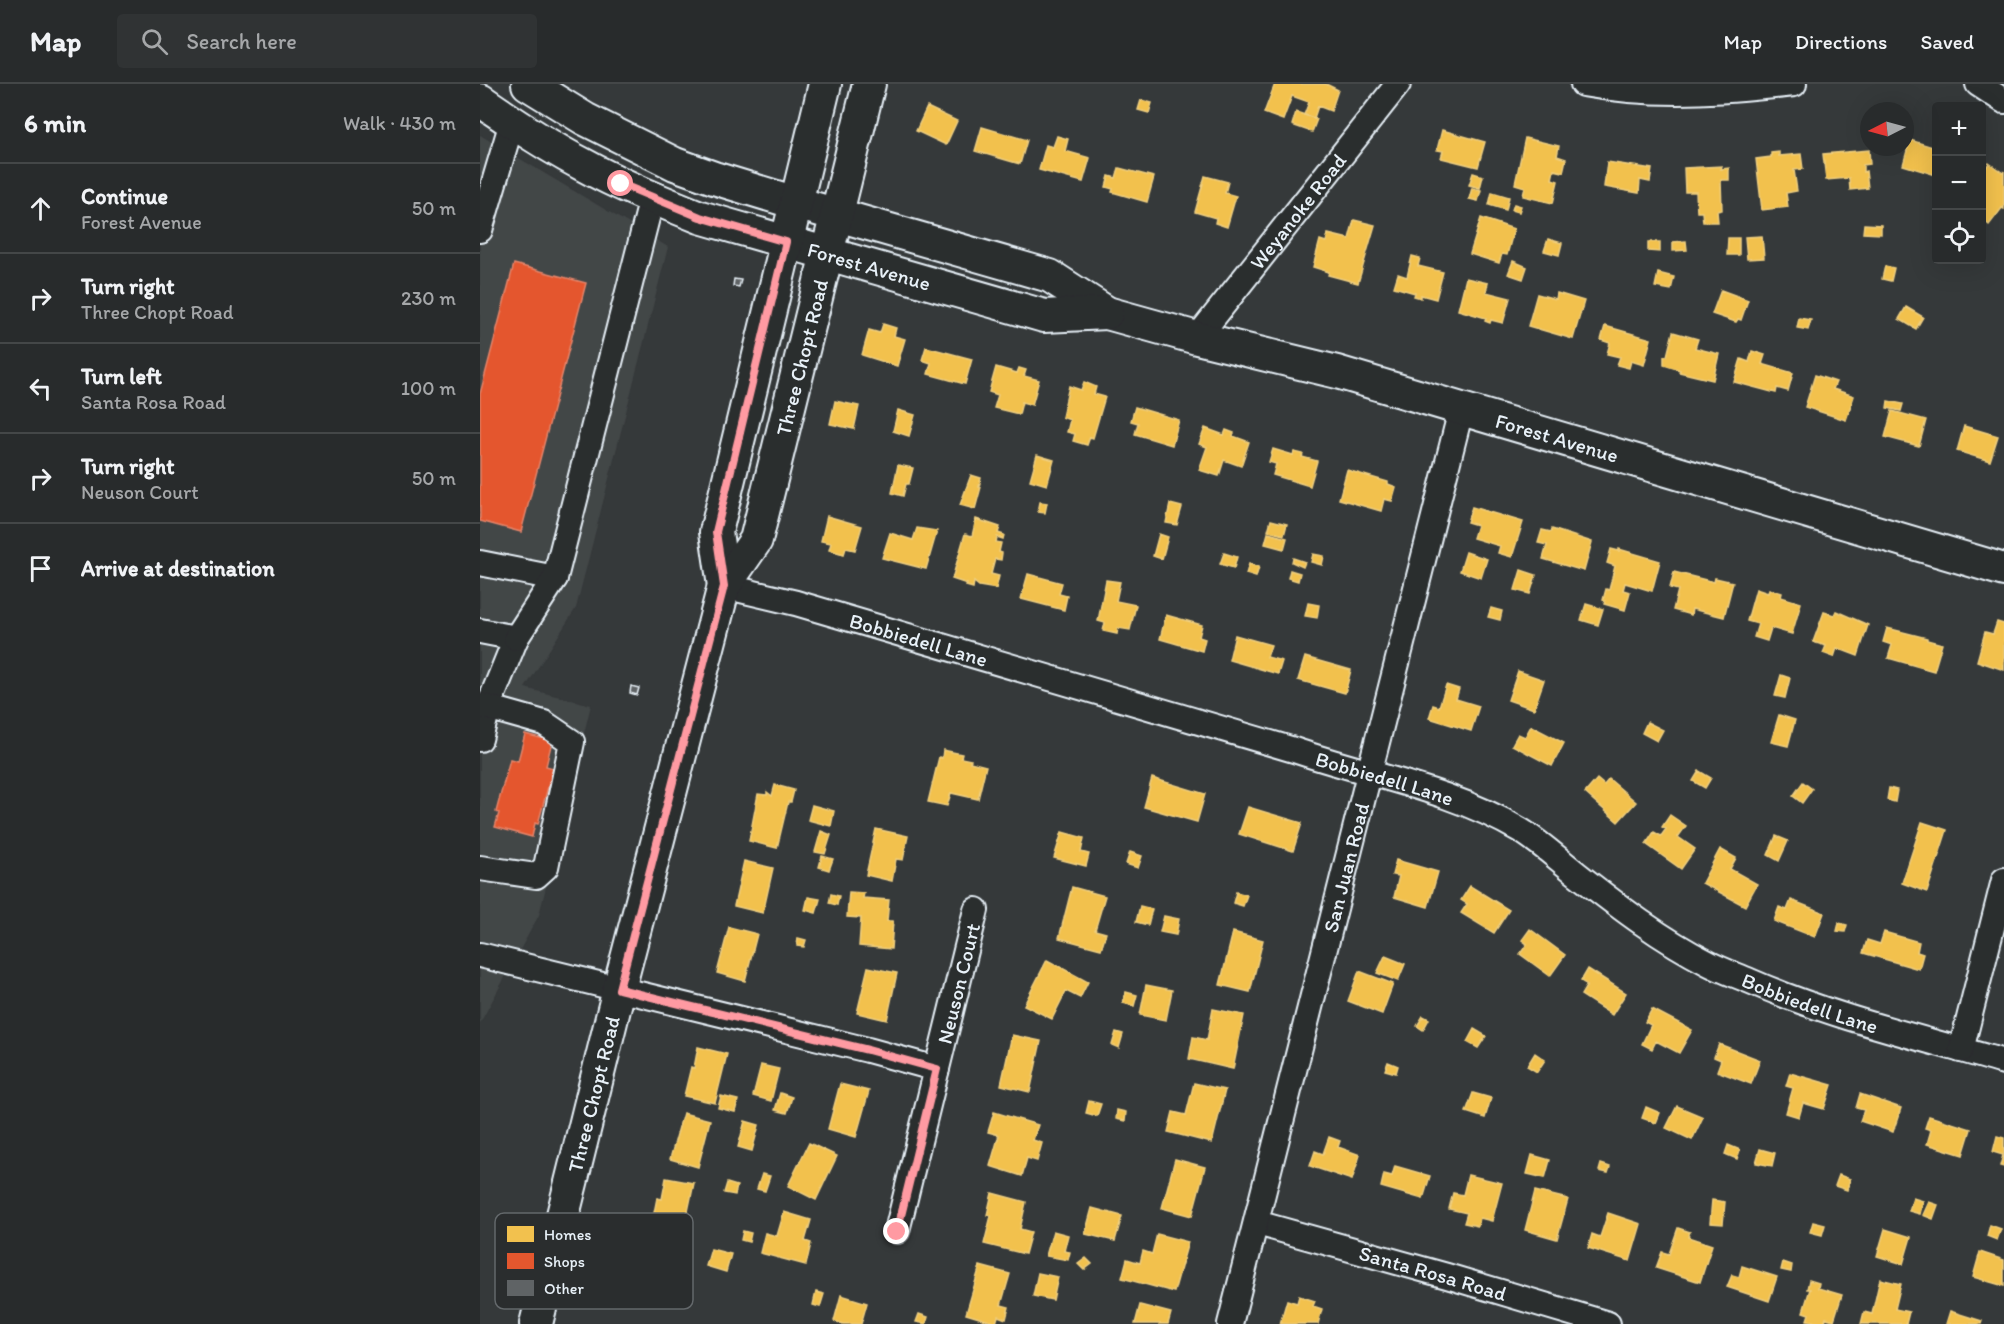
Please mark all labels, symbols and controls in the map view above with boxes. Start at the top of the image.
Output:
search box [117,14,537,68]
text: Map [30,24,81,58]
icon: search [138,25,171,58]
text: Search here [186,28,297,55]
text: Map [1724,29,1762,54]
text: Directions [1795,29,1887,54]
text: Saved [1920,29,1974,54]
north arrow [1860,102,1914,156]
map controls [1932,102,1986,264]
button: + [1932,102,1986,156]
text: 6 min [24,107,86,139]
text: Walk · 430 m [343,111,456,135]
street label: Weyanoke Road [1244,148,1351,274]
button: − [1932,156,1986,210]
route start [607,170,633,196]
text: Continue [81,183,168,210]
icon: ahead [24,192,57,225]
text: 50 m [412,196,456,220]
text: Forest Avenue [81,210,202,234]
button: locate [1932,210,1986,264]
street label: Forest Avenue [805,236,934,295]
text: Turn right [81,273,175,300]
street label: Three Chopt Road [770,276,833,438]
icon: right [24,282,57,315]
text: 230 m [401,286,456,310]
text: Three Chopt Road [81,300,234,324]
text: Turn left [81,363,162,390]
icon: left [24,372,57,405]
text: 100 m [401,376,456,400]
text: Santa Rosa Road [81,390,226,414]
street label: Forest Avenue [1493,407,1622,467]
text: Turn right [81,453,175,480]
icon: right [24,462,57,495]
text: 50 m [412,466,456,490]
text: Neuson Court [81,480,199,504]
icon: arrive [24,552,57,585]
text: Arrive at destination [81,555,275,582]
street label: Bobbiedell Lane [847,607,991,671]
street label: Bobbiedell Lane [1313,745,1457,810]
street label: San Juan Road [1317,799,1374,935]
street label: Neuson Court [931,920,985,1046]
street label: Bobbiedell Lane [1738,967,1881,1038]
street label: Three Chopt Road [562,1013,625,1175]
legend [495,1213,693,1309]
route end [883,1218,909,1244]
text: Homes [544,1225,591,1244]
street label: Santa Rosa Road [1356,1240,1510,1306]
text: Shops [544,1252,585,1271]
text: Other [544,1279,584,1298]

